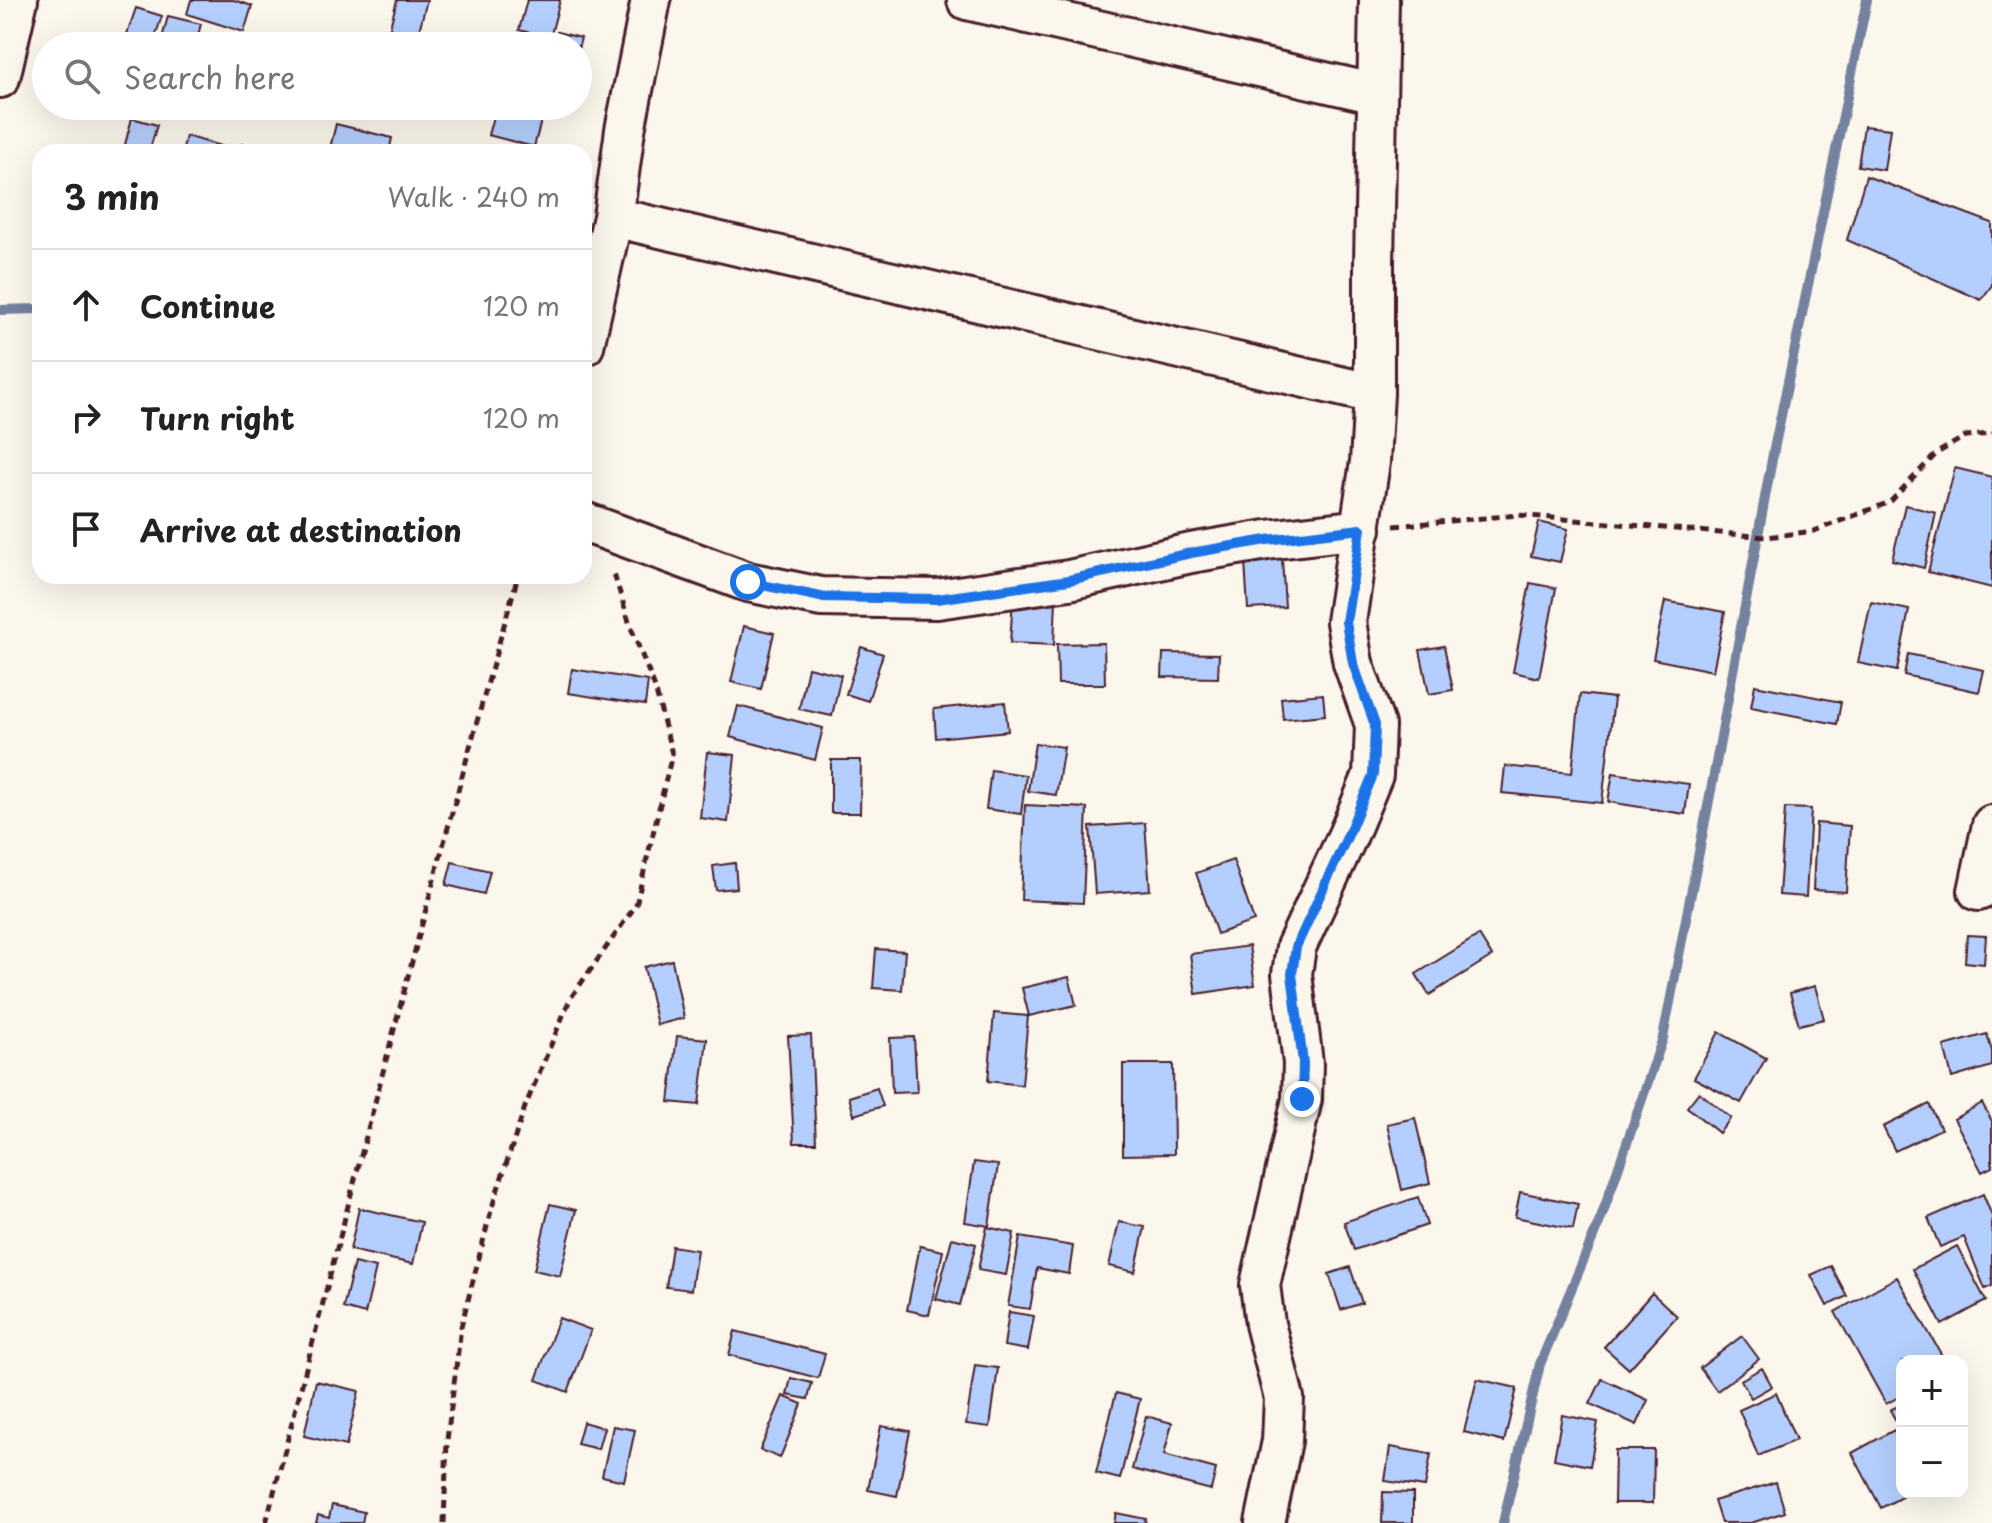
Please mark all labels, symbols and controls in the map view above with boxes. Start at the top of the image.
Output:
search box [32,32,592,120]
icon: search [60,54,104,98]
text: Search here [124,54,296,99]
text: 3 min [64,170,160,222]
text: Walk · 240 m [388,177,560,216]
icon: ahead [64,283,108,327]
text: Continue [140,283,275,328]
text: 120 m [483,286,560,325]
icon: right [64,395,108,439]
text: Turn right [140,395,295,440]
text: 120 m [483,398,560,437]
icon: arrive [64,507,108,551]
text: Arrive at destination [140,507,462,552]
route start [730,564,766,600]
route end [1284,1081,1320,1117]
map controls [1896,1355,1968,1499]
button: + [1896,1355,1968,1427]
button: − [1896,1427,1968,1499]

